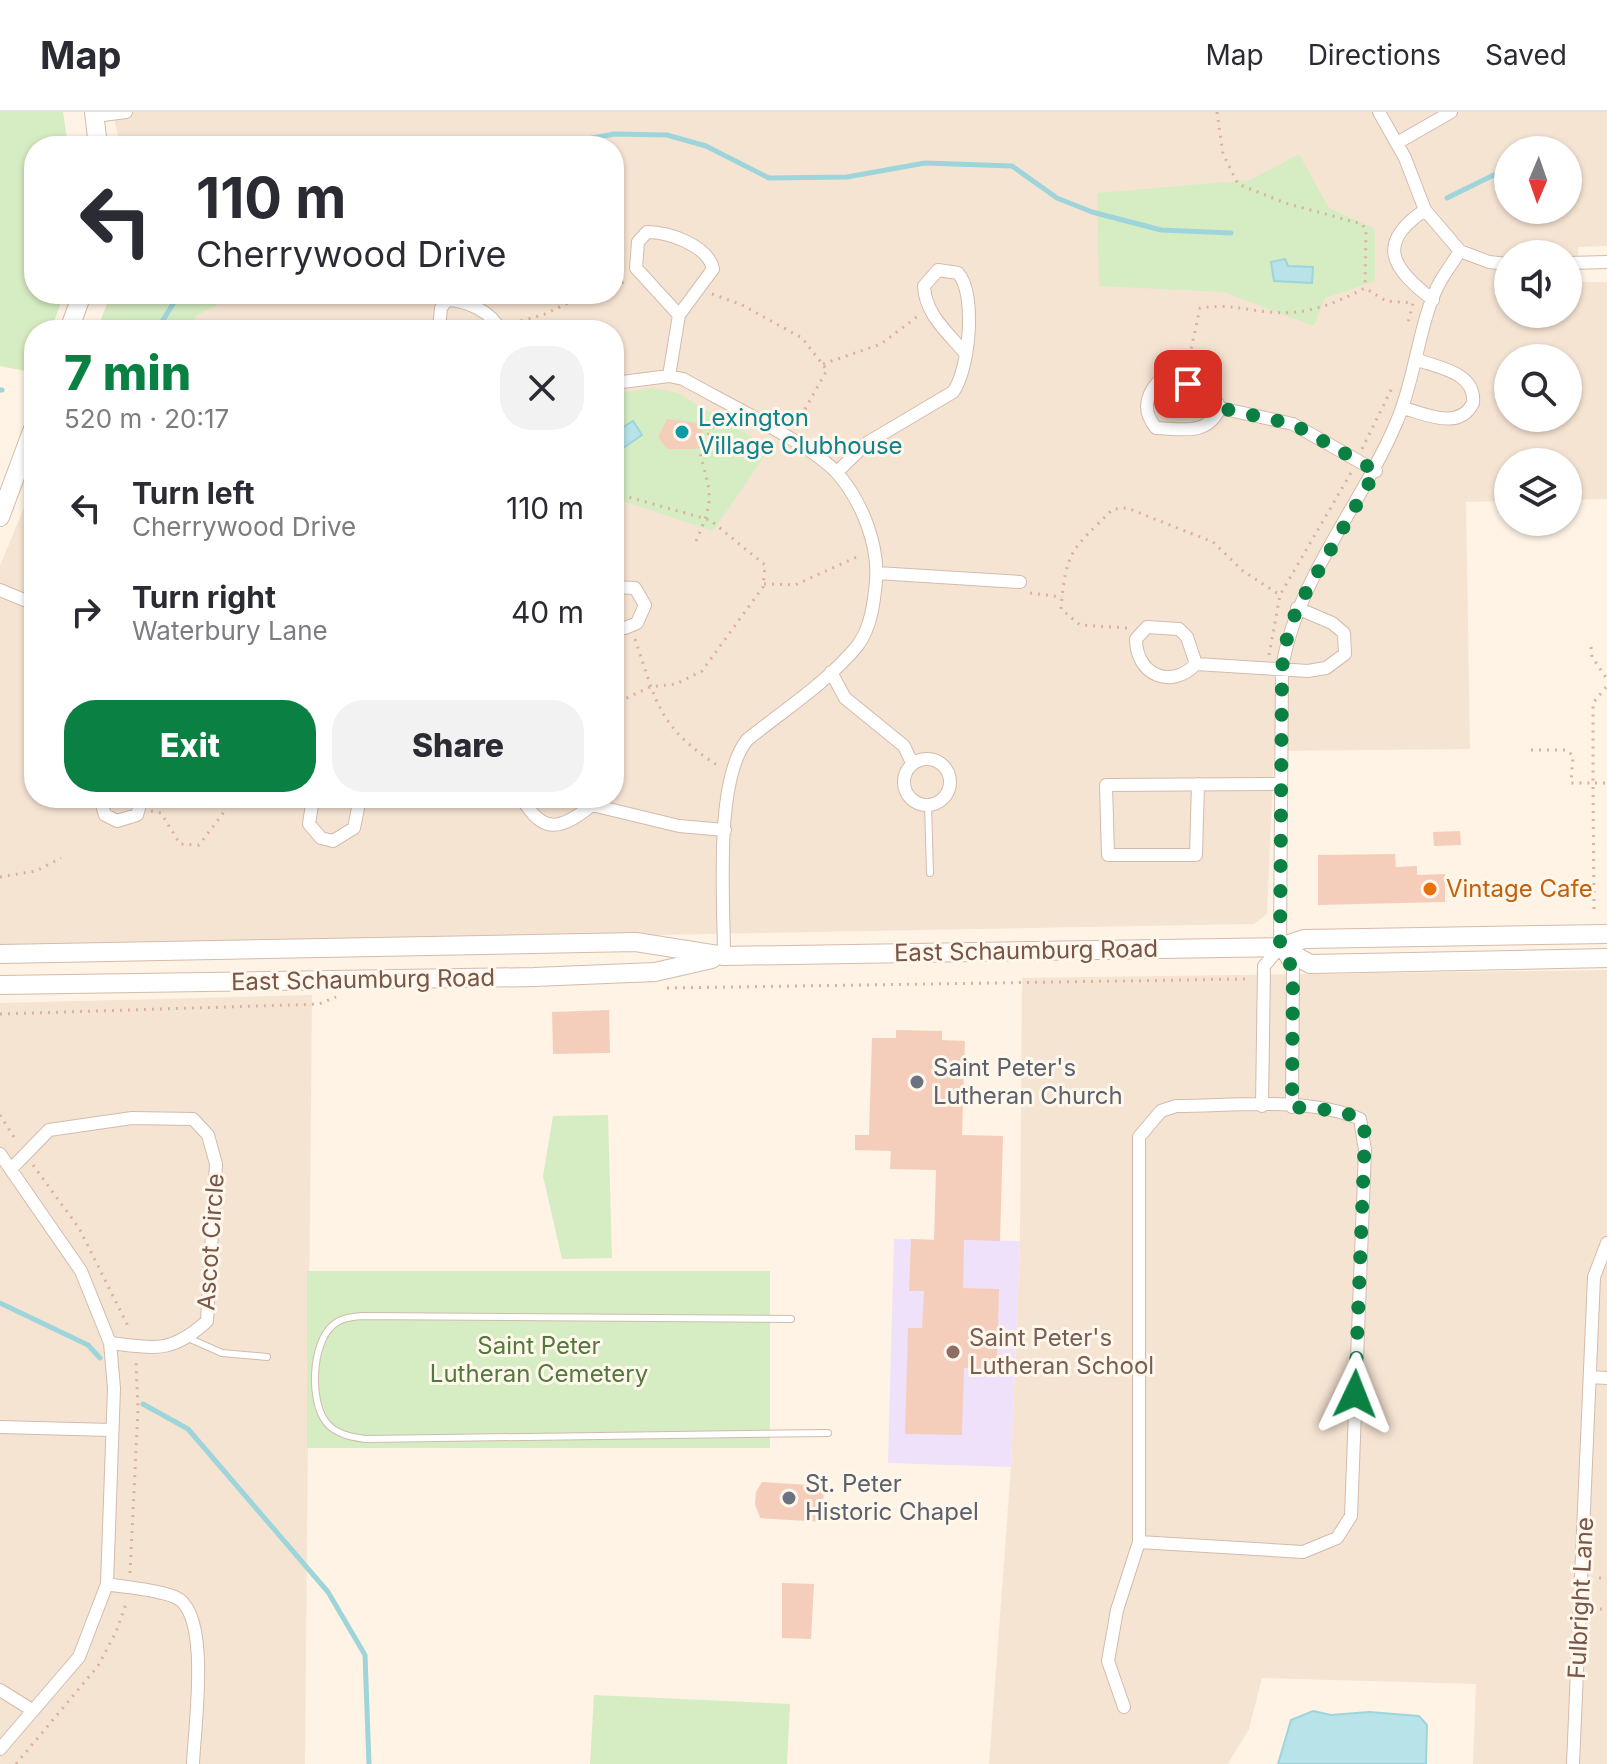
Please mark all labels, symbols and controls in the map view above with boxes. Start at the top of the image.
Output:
text: Map [40,32,121,78]
text: Map [1205,38,1264,72]
text: Directions [1308,38,1441,72]
text: Saved [1485,38,1567,72]
north arrow [1494,136,1582,224]
map controls [1494,136,1582,536]
text: 110 m [196,164,346,232]
icon: left [64,168,168,272]
text: Cherrywood Drive [196,232,507,276]
button: sound [1494,240,1582,328]
text: 7 min [64,343,191,402]
button: search [1494,344,1582,432]
button: close [500,346,584,430]
pin [1154,350,1222,418]
icon: arrive [1166,362,1210,406]
text: 520 m · 20:17 [64,403,229,434]
place label: Lexington Village Clubhouse [698,403,903,460]
marker: Lexington Village Clubhouse [673,423,691,441]
button: layers [1494,448,1582,536]
text: Turn left [132,475,254,511]
icon: left [64,486,108,530]
text: 110 m [506,490,584,526]
text: Cherrywood Drive [132,511,356,542]
text: Turn right [132,579,276,615]
icon: right [64,590,108,634]
text: 40 m [511,594,584,630]
text: Waterbury Lane [132,615,328,646]
button: Exit [64,700,316,792]
button: Share [332,700,584,792]
place label: Vintage Cafe [1446,874,1593,903]
marker: Vintage Cafe [1421,880,1439,898]
street label: East Schaumburg Road [894,934,1158,967]
street label: East Schaumburg Road [231,963,495,996]
place label: Saint Peter's Lutheran Church [933,1053,1123,1110]
marker: Saint Peter's Lutheran Church [908,1073,926,1091]
street label: Ascot Circle [191,1172,230,1312]
place label: Saint Peter's Lutheran School [969,1323,1154,1380]
park label: Saint Peter Lutheran Cemetery [430,1331,648,1388]
marker: Saint Peter's Lutheran School [944,1343,962,1361]
position arrow [1313,1352,1397,1436]
place label: St. Peter Historic Chapel [805,1469,979,1526]
marker: St. Peter Historic Chapel [780,1489,798,1507]
street label: Fulbright Lane [1562,1516,1599,1680]

